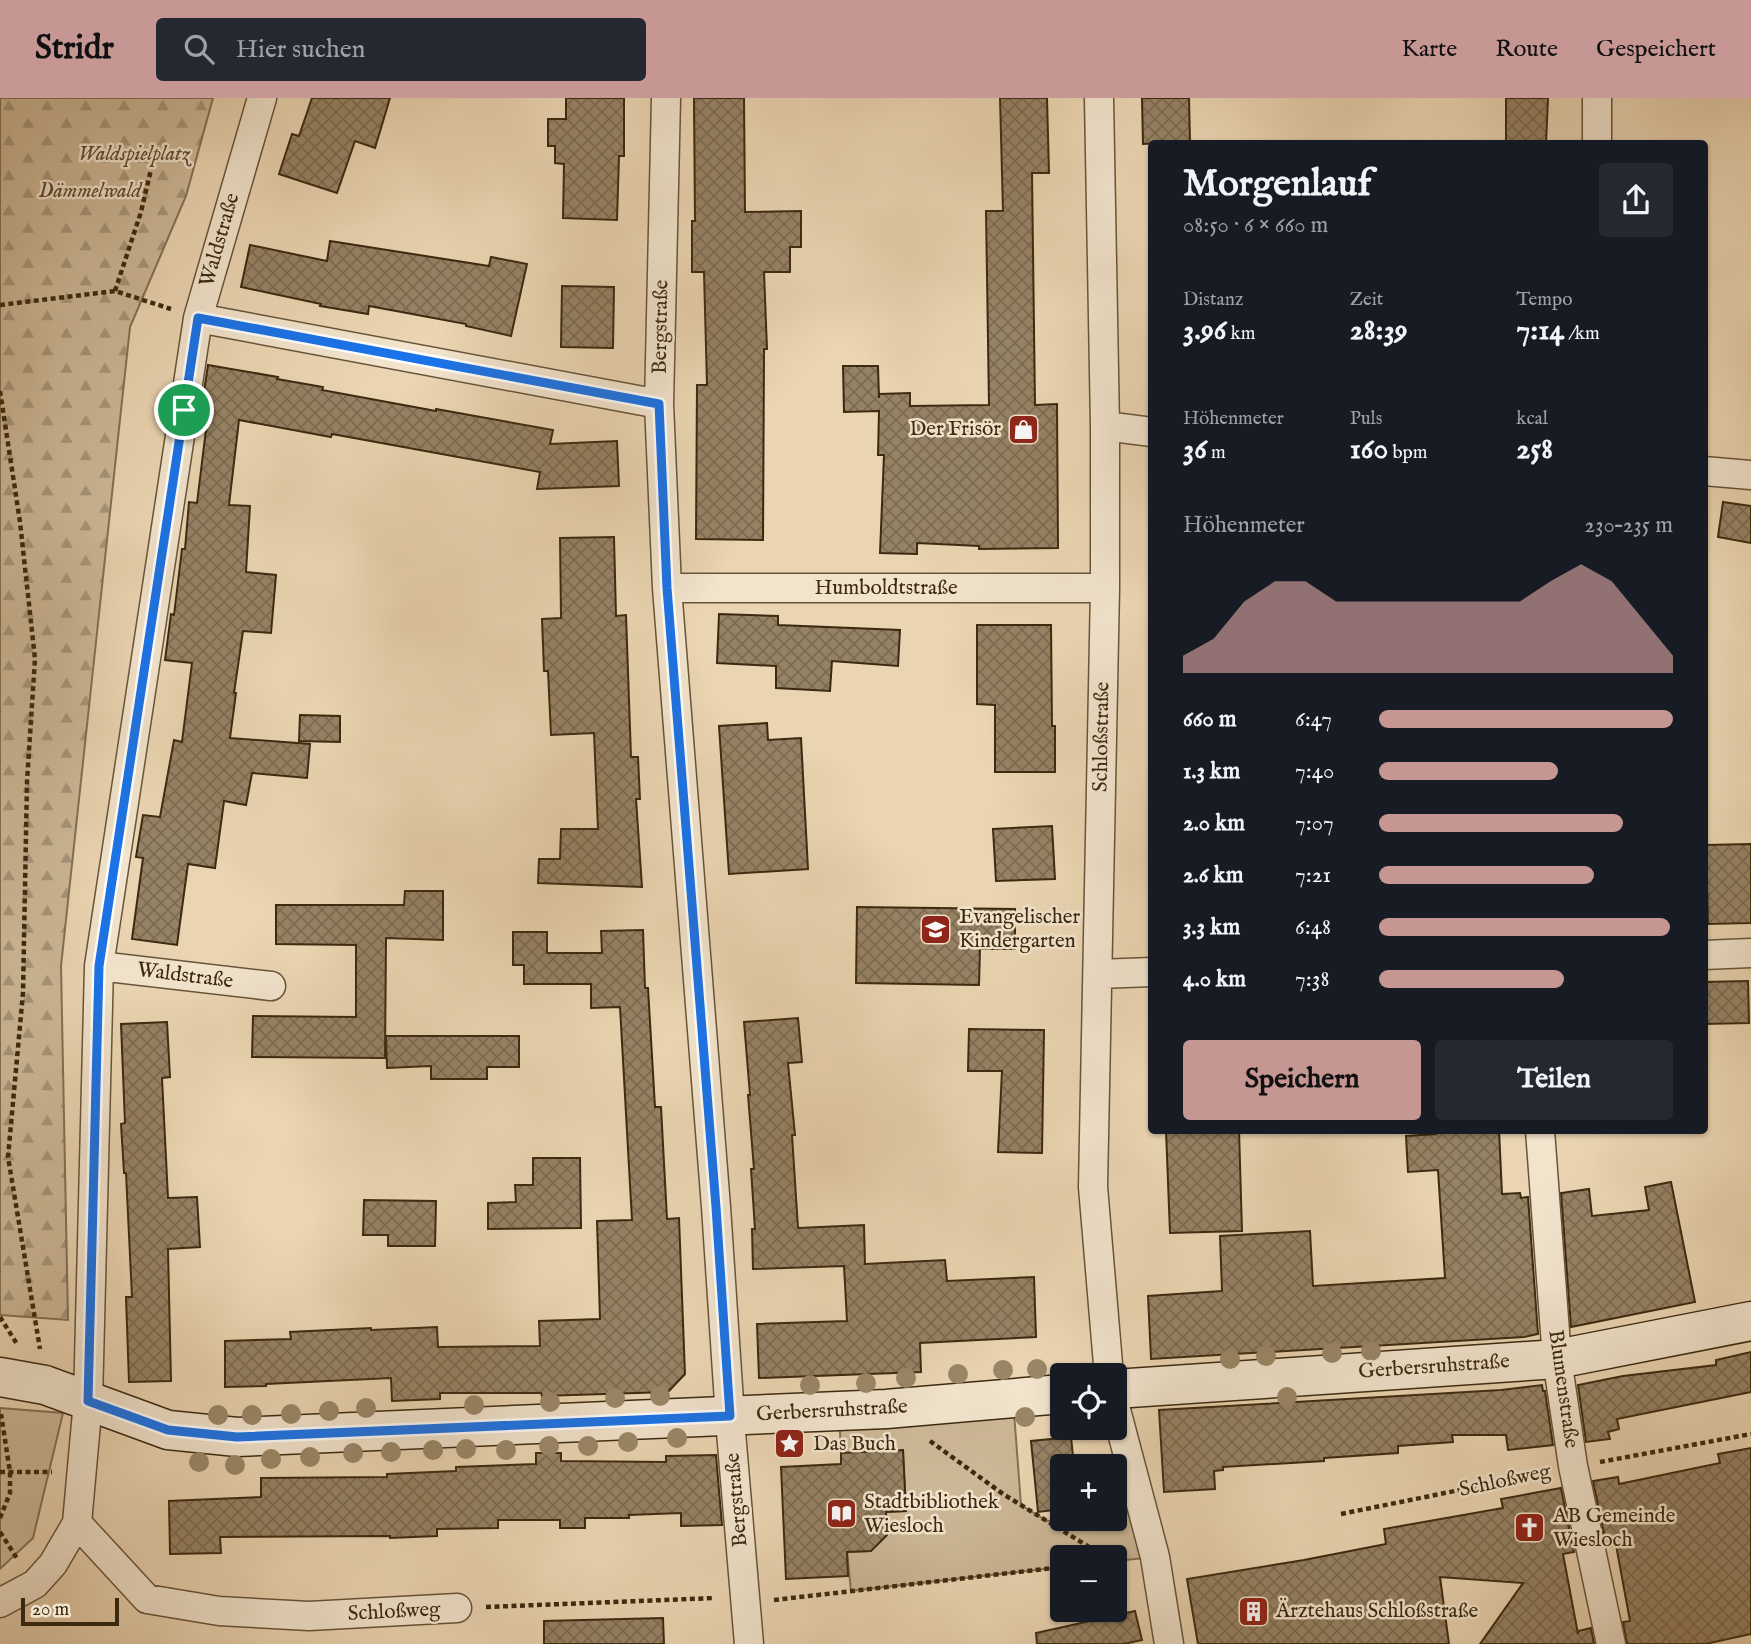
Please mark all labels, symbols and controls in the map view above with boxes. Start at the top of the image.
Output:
search box [156,18,646,81]
text: Stridr [35,28,114,70]
icon: search [180,30,218,68]
text: Hier suchen [236,33,365,66]
text: Karte [1402,34,1457,65]
text: Route [1495,34,1558,65]
text: Gespeichert [1596,34,1716,65]
park label: Waldspielplatz [78,141,192,168]
text: Morgenlauf [1183,161,1371,209]
button: share [1599,163,1673,237]
park label: Dämmelwald [39,178,144,205]
street label: Waldstraße [194,190,246,290]
text: 08:50 · 6 × 660 m [1183,211,1328,240]
street label: Bergstraße [647,279,675,374]
text: Distanz [1183,288,1244,312]
text: Zeit [1350,288,1383,312]
text: Tempo [1516,288,1572,312]
text: 3.96 [1183,312,1226,350]
text: 28:39 [1350,312,1408,350]
text: 7:14 [1516,312,1564,350]
text: km [1226,322,1255,346]
text: /km [1564,322,1600,346]
pin [154,380,214,440]
icon: arrive [165,391,203,429]
text: Höhenmeter [1183,407,1284,431]
text: Puls [1350,407,1382,431]
text: kcal [1516,407,1548,431]
shop icon: Der Frisör [1007,412,1041,446]
place label: Der Frisör [909,416,1001,443]
text: 36 [1183,431,1207,469]
text: 160 [1350,431,1388,469]
text: 258 [1516,431,1553,469]
text: m [1207,441,1226,465]
text: bpm [1388,441,1427,465]
text: Höhenmeter [1183,511,1305,540]
text: 230–235 m [1584,511,1673,540]
street label: Humboldtstraße [814,575,958,602]
street label: Schloßstraße [1088,681,1116,793]
text: 660 m [1183,705,1237,734]
text: 6:47 [1295,705,1332,734]
text: 1.3 km [1183,757,1240,786]
text: 7:40 [1295,757,1334,786]
text: 2.0 km [1183,809,1245,838]
text: 7:07 [1295,809,1334,838]
text: 2.6 km [1183,861,1244,890]
text: 7:21 [1295,861,1331,890]
place label: Evangelischer Kindergarten [959,904,1080,955]
school or university icon: Evangelischer Kindergarten [919,912,953,946]
text: 3.3 km [1183,913,1240,942]
text: 6:48 [1295,913,1331,942]
street label: Waldstraße [135,957,235,995]
text: 4.0 km [1183,965,1246,994]
text: 7:38 [1295,965,1329,994]
button: Speichern [1183,1040,1421,1120]
button: Teilen [1435,1040,1673,1120]
street label: Blumenstraße [1541,1328,1585,1450]
street label: Gerbersruhstraße [1357,1348,1511,1386]
map controls [1050,1363,1127,1622]
button: locate [1050,1363,1127,1440]
street label: Gerbersruhstraße [756,1394,909,1428]
place icon: Das Buch [773,1427,807,1461]
place label: Das Buch [813,1431,896,1458]
street label: Bergstraße [719,1451,755,1548]
button: + [1050,1454,1127,1531]
street label: Schloßweg [1457,1458,1554,1504]
place label: Stadtbibliothek Wiesloch [864,1489,1000,1540]
library icon: Stadtbibliothek Wiesloch [824,1497,858,1531]
place label: AB Gemeinde Wiesloch [1552,1503,1676,1554]
church icon: AB Gemeinde Wiesloch [1513,1511,1547,1545]
button: − [1050,1545,1127,1622]
building icon: Ärztehaus Schloßstraße [1236,1594,1270,1628]
scale bar [21,1595,119,1627]
street label: Schloßweg [347,1596,442,1628]
place label: Ärztehaus Schloßstraße [1275,1597,1479,1625]
text: 20 m [32,1598,69,1622]

